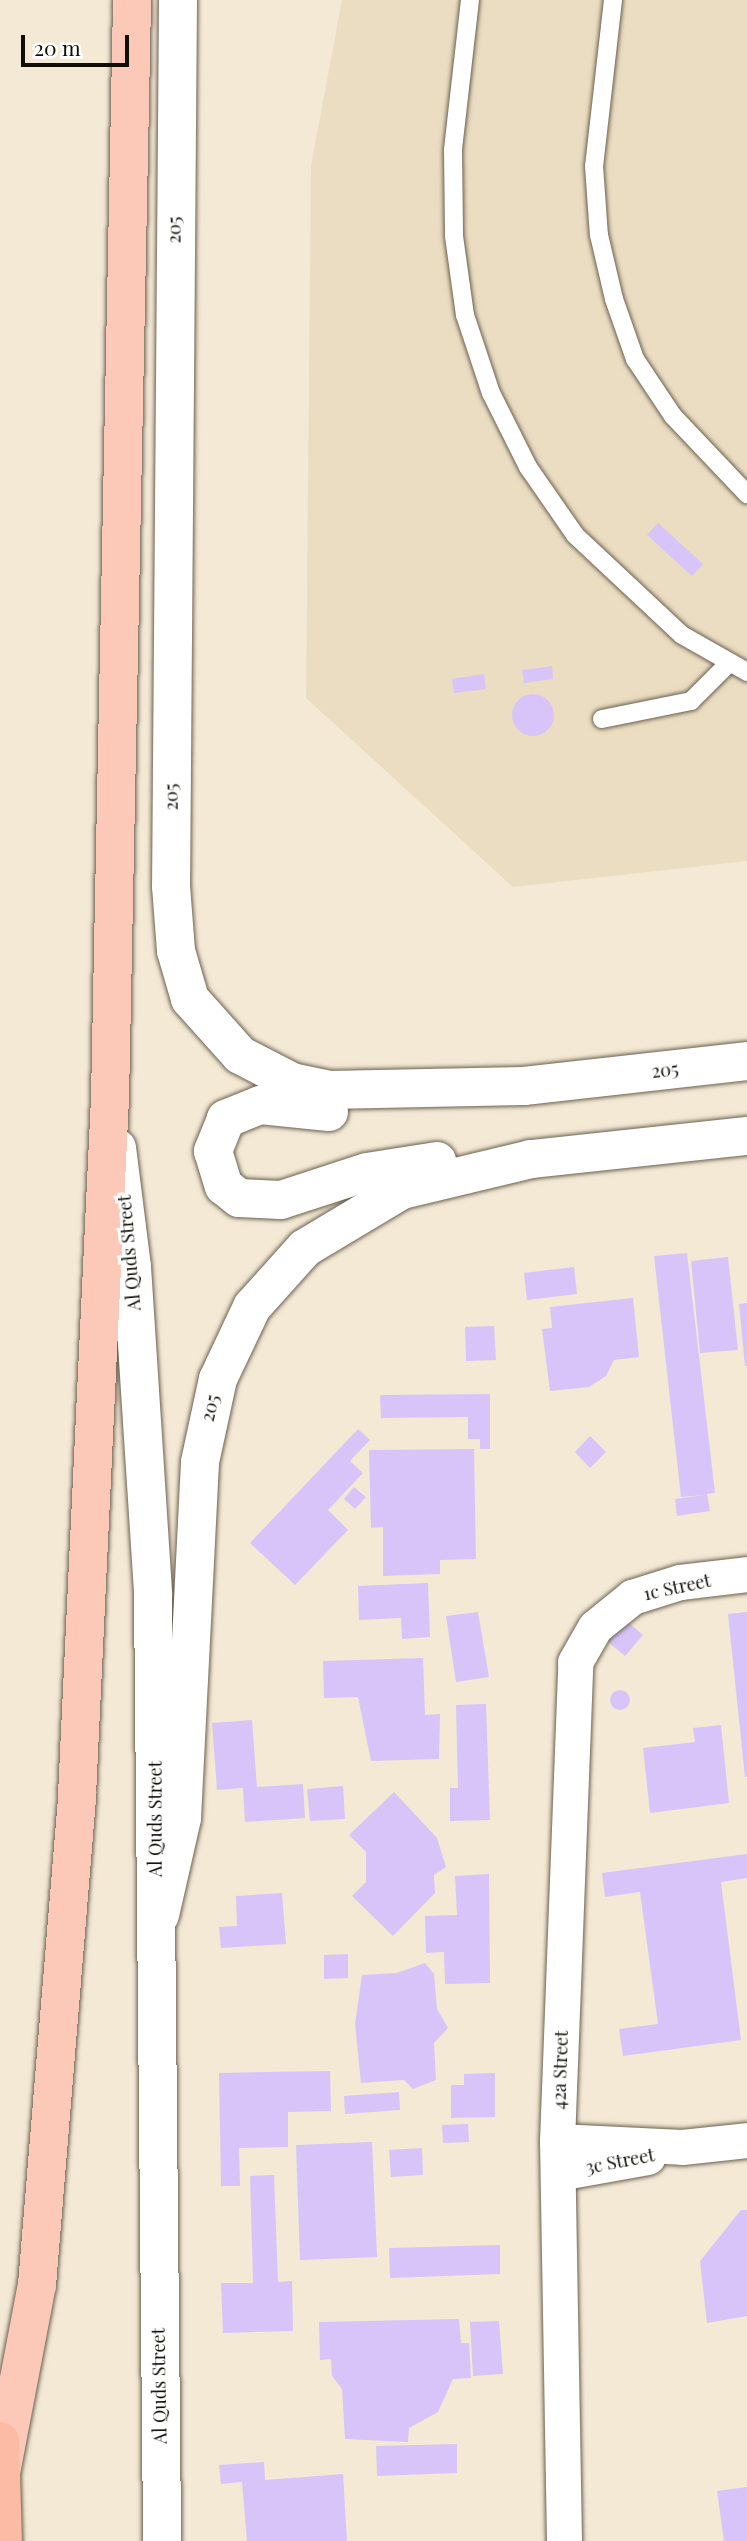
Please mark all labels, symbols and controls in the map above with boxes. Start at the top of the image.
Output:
scale bar [24,21,133,65]
text: 20 m [34,33,81,61]
street label: 205 [163,216,185,244]
street label: 205 [160,784,182,810]
street label: 205 [650,1058,680,1082]
street label: Al Quds Street [113,1194,145,1312]
street label: 205 [196,1392,224,1424]
street label: 1c Street [641,1569,713,1605]
street label: Al Quds Street [144,1761,166,1877]
street label: 42a Street [548,2030,572,2110]
street label: 3c Street [584,2144,656,2178]
street label: Al Quds Street [147,2328,171,2444]

